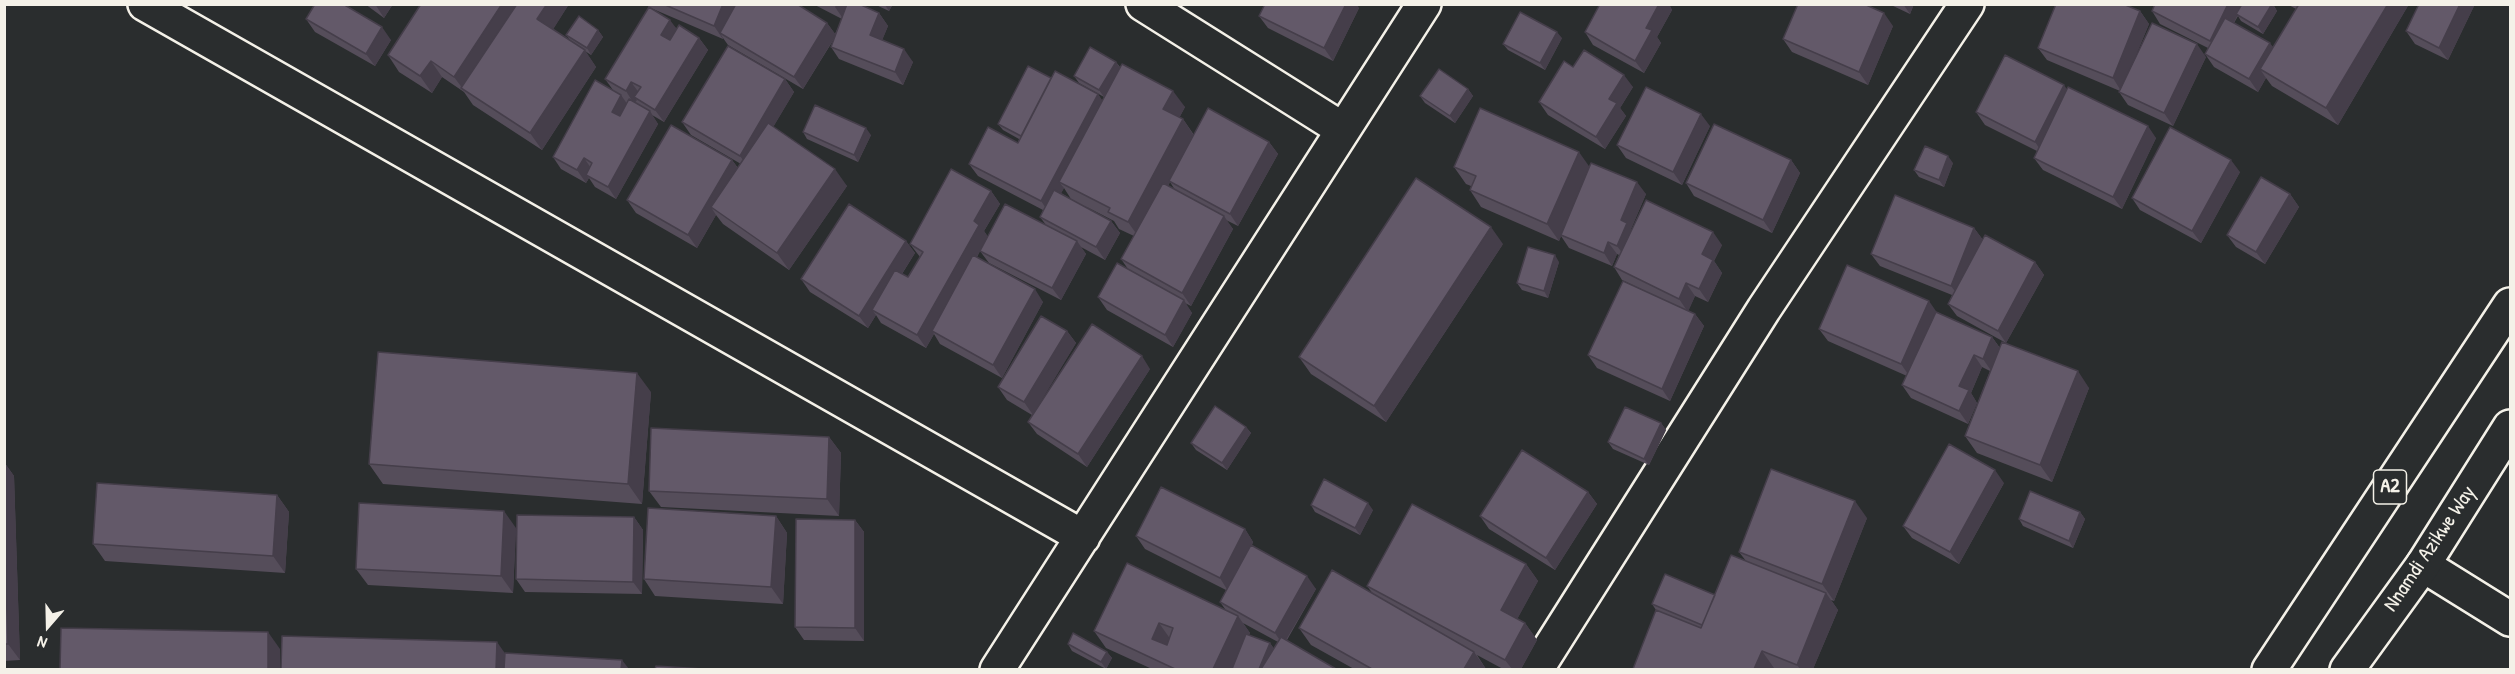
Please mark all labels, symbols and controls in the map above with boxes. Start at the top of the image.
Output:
road number: A2 [2374,470,2406,504]
street label: Nnamdi Azikwe Way [2379,481,2481,617]
north arrow [18,596,78,656]
text: N [34,631,50,655]

